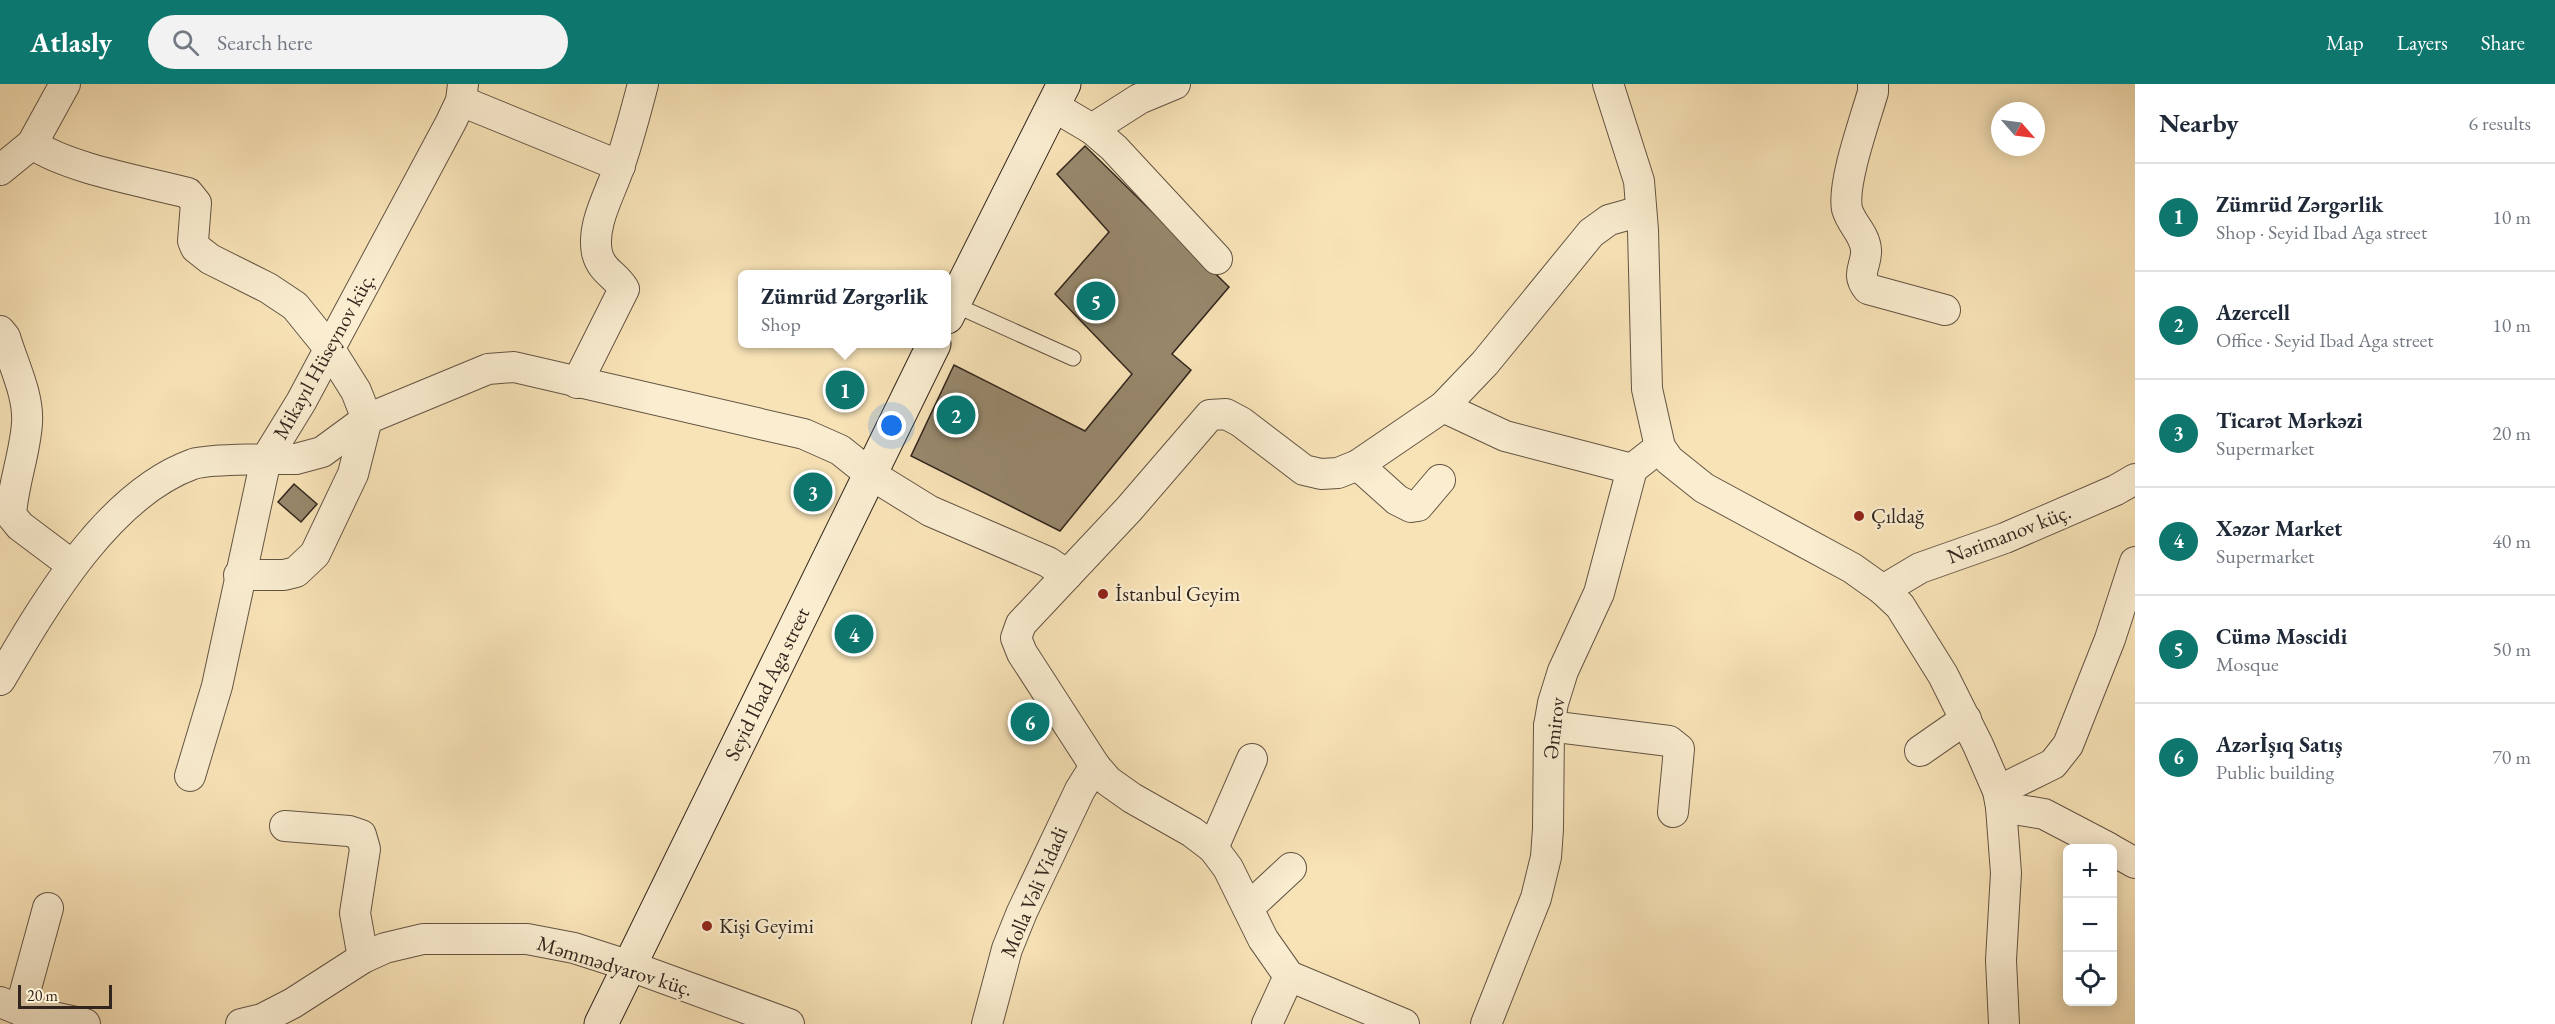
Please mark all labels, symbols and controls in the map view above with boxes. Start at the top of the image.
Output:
search box [148,15,568,69]
text: Atlasly [30,24,112,60]
icon: search [169,26,202,59]
text: Search here [217,28,313,57]
text: Map [2326,29,2364,56]
text: Layers [2397,29,2448,56]
text: Share [2481,29,2525,56]
north arrow [1991,102,2045,156]
text: Nearby [2159,106,2239,140]
text: 6 results [2468,110,2531,136]
text: Zümrüd Zərgərlik [2216,190,2383,219]
text: 1 [2173,204,2184,230]
text: 10 m [2492,204,2531,230]
text: Shop · Seyid Ibad Aga street [2216,219,2427,245]
street label: Mikayıl Hüseynov küç. [266,268,381,444]
popup [738,270,951,348]
pin: 5 [1076,278,1116,324]
text: Zümrüd Zərgərlik [761,282,928,311]
text: Azercell [2216,298,2290,327]
text: Shop [761,311,801,337]
text: 2 [2173,312,2184,338]
text: 10 m [2492,312,2531,338]
text: Office · Seyid Ibad Aga street [2216,327,2434,353]
pin: 1 [826,368,864,412]
pin: 2 [936,392,976,438]
text: Ticarət Mərkəzi [2216,406,2363,435]
your location [877,411,906,440]
text: 3 [2173,420,2184,446]
text: 20 m [2492,420,2531,446]
text: Supermarket [2216,435,2314,461]
pin: 3 [794,470,832,514]
street label: Nərimanov küç. [1943,497,2075,570]
place label: Çıldağ [1871,502,1925,529]
marker: Çıldağ [1852,509,1866,523]
text: Xəzər Market [2216,514,2342,543]
text: 4 [2173,528,2184,554]
text: 40 m [2492,528,2531,554]
text: Supermarket [2216,543,2314,569]
place label: İstanbul Geyim [1115,580,1240,607]
marker: İstanbul Geyim [1096,587,1110,601]
street label: Seyid Ibad Aga street [718,602,816,765]
pin: 4 [834,612,874,656]
text: Cümə Məscidi [2216,622,2347,651]
text: 5 [2173,636,2184,662]
text: 50 m [2492,636,2531,662]
text: Mosque [2216,651,2279,677]
street label: Əmirov [1536,695,1571,760]
pin: 6 [1010,700,1050,744]
text: Azərİşıq Satış [2216,730,2342,759]
text: 6 [2173,744,2184,770]
text: 70 m [2492,744,2531,770]
text: Public building [2216,759,2334,785]
street label: Molla Vəli Vidadi [994,822,1073,961]
map controls [2063,844,2117,1006]
button: + [2063,844,2117,898]
button: − [2063,898,2117,952]
place label: Kişi Geyimi [719,912,814,939]
marker: Kişi Geyimi [700,919,714,933]
street label: Məmmədyarov küç. [534,929,696,1002]
button: locate [2063,952,2117,1006]
scale bar [18,982,112,1010]
text: 20 m [27,985,58,1006]

